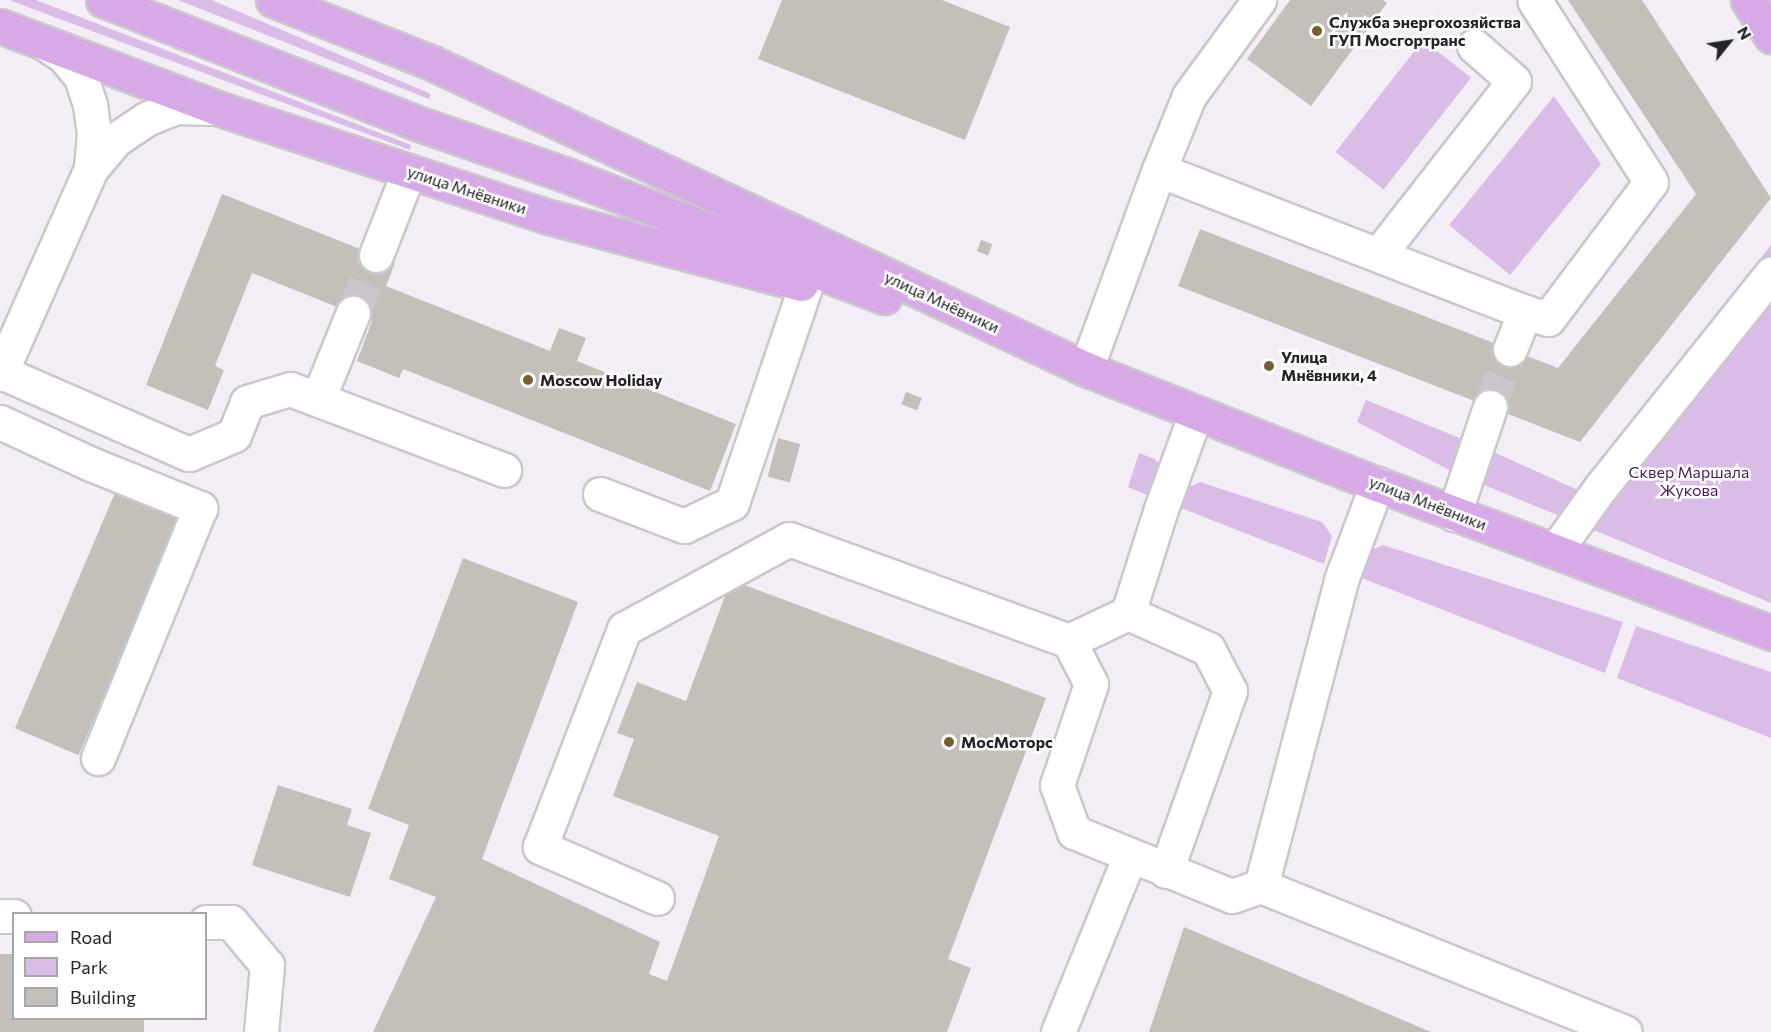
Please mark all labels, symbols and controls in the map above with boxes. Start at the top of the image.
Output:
place label: Служба энергохозяйства ГУП Мосгортранс [1329,12,1521,50]
north arrow [1699,12,1759,72]
text: N [1734,23,1756,43]
marker: Служба энергохозяйства ГУП Мосгортранс [1310,24,1324,38]
street label: улица Мнёвники [405,162,529,218]
street label: улица Мнёвники [882,267,1002,337]
place label: Улица Мнёвники, 4 [1281,347,1377,385]
marker: Улица Мнёвники, 4 [1262,359,1276,373]
place label: Moscow Holiday [540,370,662,390]
marker: Moscow Holiday [521,373,535,387]
park label: Сквер Маршала Жукова [1629,462,1749,500]
street label: улица Мнёвники [1367,472,1489,534]
place label: МосМоторс [961,732,1053,752]
marker: МосМоторс [942,735,956,749]
legend [12,912,207,1020]
text: Road [70,926,112,948]
text: Park [70,956,108,978]
text: Building [70,986,136,1008]

